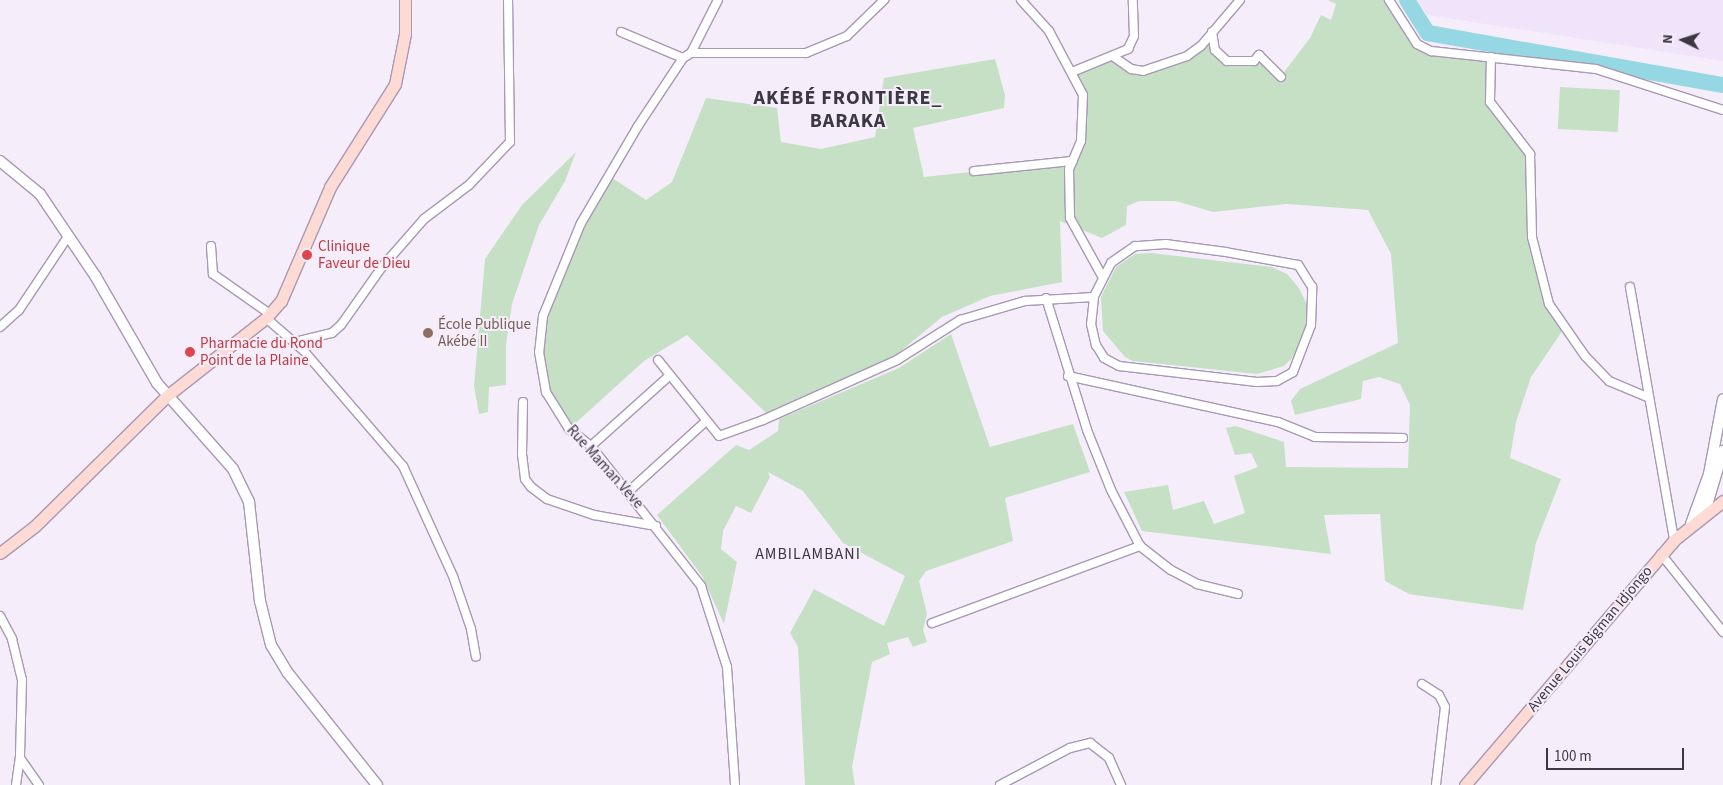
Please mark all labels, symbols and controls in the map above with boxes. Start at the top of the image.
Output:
north arrow [1658,15,1708,65]
text: N [1658,34,1678,44]
district label: AKÉBÉ FRONTIÈRE_ BARAKA [752,87,944,134]
place label: Clinique Faveur de Dieu [318,237,410,272]
marker: Clinique Faveur de Dieu [300,248,314,262]
place label: École Publique Akébé II [438,315,531,350]
marker: École Publique Akébé II [422,327,434,339]
place label: Pharmacie du Rond Point de la Plaine [200,334,323,369]
marker: Pharmacie du Rond Point de la Plaine [184,346,196,358]
street label: Rue Maman Veve [563,422,647,512]
district label: AMBILAMBANI [754,544,862,564]
street label: Avenue Louis Bigman Idjongo [1524,562,1656,716]
scale bar [1548,738,1686,770]
text: 100 m [1554,746,1592,767]

